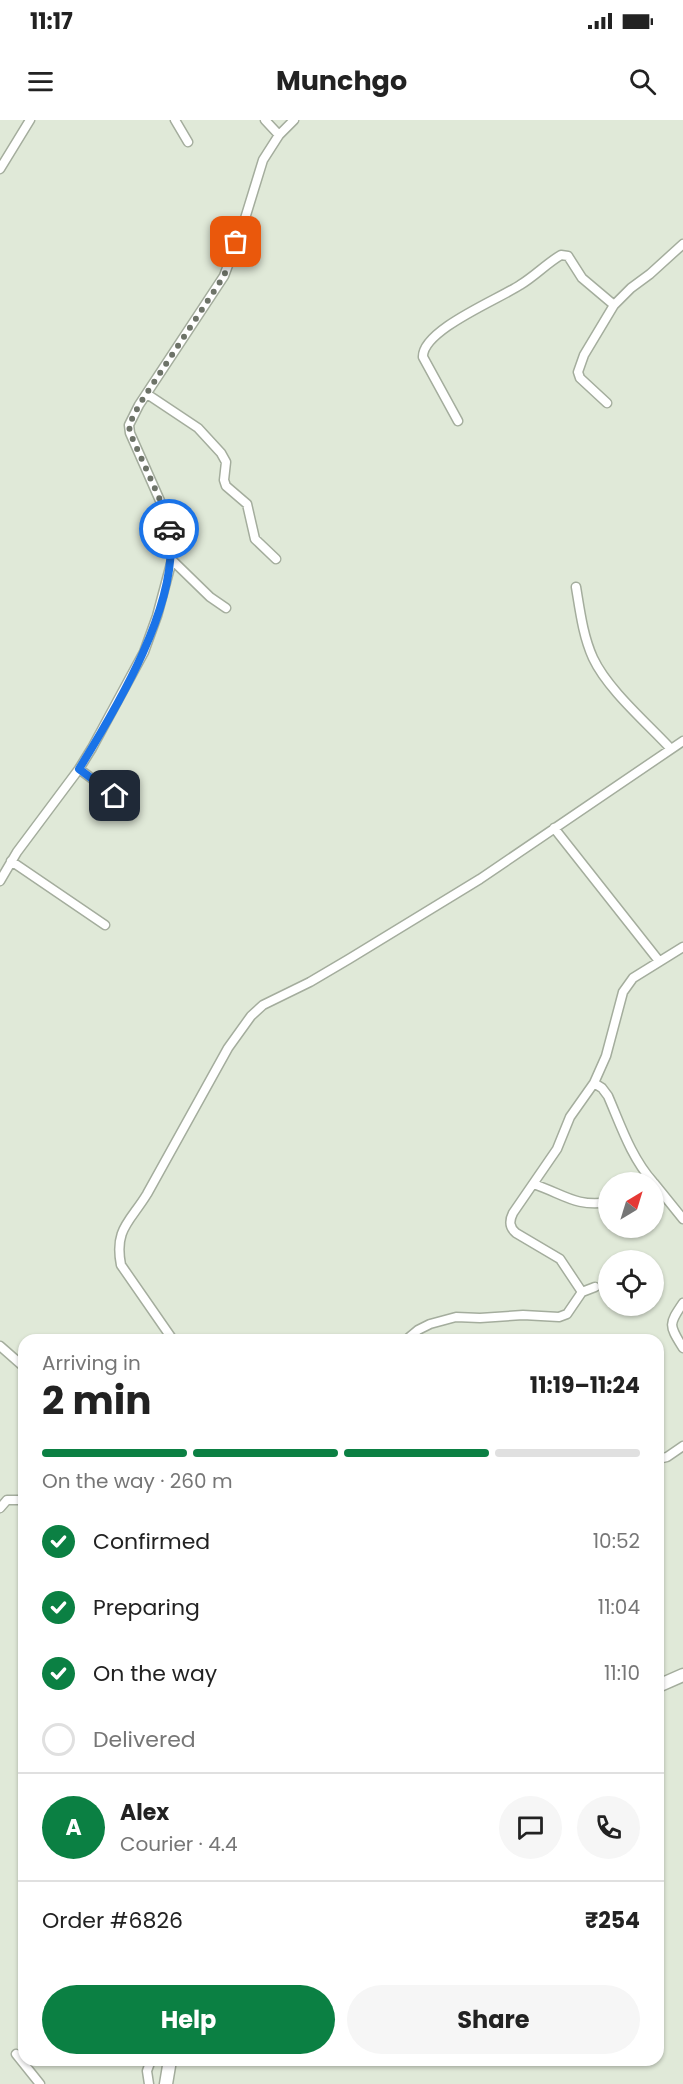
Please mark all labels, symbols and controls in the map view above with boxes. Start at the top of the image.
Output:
text: 11:17 [30,6,73,37]
text: Munchgo [276,62,407,99]
icon: menu [24,65,57,98]
icon: search [626,65,659,98]
pin [210,216,261,267]
icon: bag [219,225,252,258]
courier [139,499,199,559]
icon: car [153,513,186,546]
pin [89,770,140,821]
icon: home [98,779,131,812]
north arrow [598,1172,664,1238]
map controls [598,1172,664,1316]
button: locate [598,1250,664,1316]
text: Arriving in [42,1349,141,1377]
text: 11:19–11:24 [530,1370,640,1401]
text: 2 min [42,1373,152,1428]
text: On the way · 260 m [42,1467,232,1495]
icon: check [42,1525,75,1558]
text: Confirmed [93,1526,210,1557]
text: 10:52 [593,1527,640,1555]
icon: check [42,1591,75,1624]
text: Preparing [93,1592,200,1623]
text: 11:04 [598,1593,640,1621]
icon: check [42,1657,75,1690]
text: On the way [93,1658,217,1689]
text: 11:10 [604,1659,640,1687]
text: Delivered [93,1724,196,1755]
button: chat [499,1796,562,1859]
button: phone [577,1796,640,1859]
text: Alex [120,1797,169,1828]
text: A [65,1812,82,1843]
text: Courier · 4.4 [120,1830,238,1858]
text: Order #6826 [42,1905,183,1936]
text: ₹254 [585,1905,640,1936]
button: Help [42,1985,335,2054]
button: Share [347,1985,640,2054]

